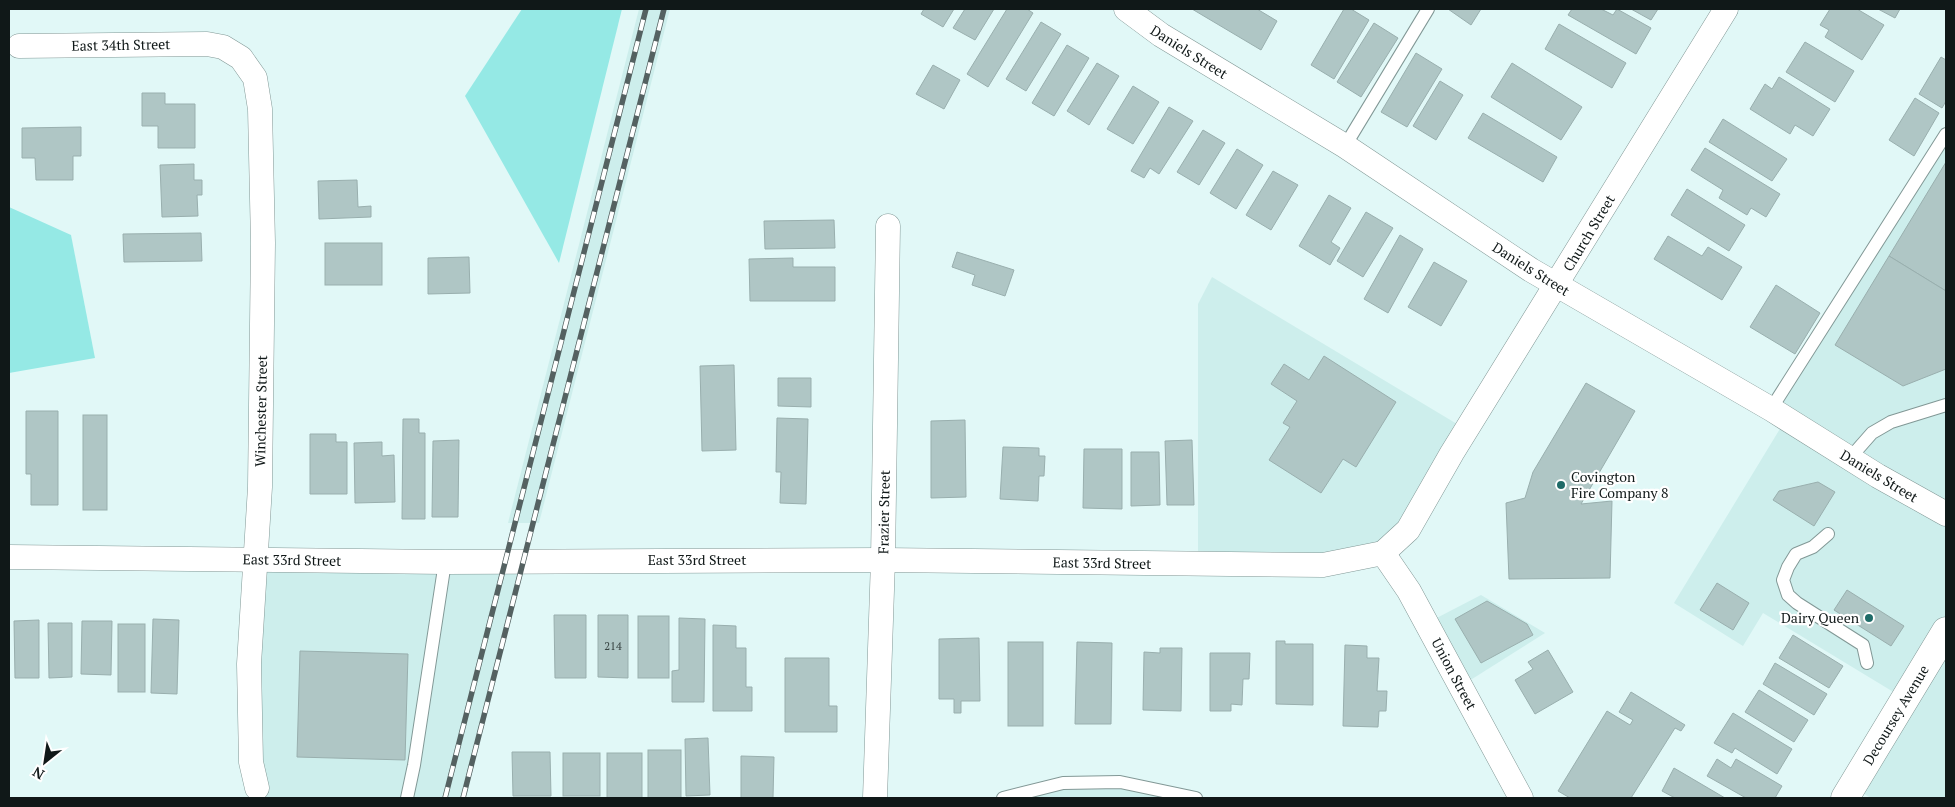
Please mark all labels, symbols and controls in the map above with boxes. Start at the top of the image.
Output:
street label: Daniels Street [1147,20,1232,83]
street label: East 34th Street [71,34,171,55]
street label: Church Street [1558,190,1619,275]
street label: Daniels Street [1489,237,1574,300]
street label: Winchester Street [250,354,271,467]
street label: Daniels Street [1837,445,1922,507]
place label: Covington Fire Company 8 [1571,467,1668,502]
street label: Frazier Street [873,469,894,554]
marker: Covington Fire Company 8 [1555,479,1567,491]
street label: East 33rd Street [242,549,342,570]
street label: East 33rd Street [648,550,747,569]
street label: East 33rd Street [1052,552,1152,573]
place label: Dairy Queen [1781,608,1860,627]
marker: Dairy Queen [1863,612,1875,624]
street label: Union Street [1428,635,1482,714]
house number: 214 [604,639,622,653]
street label: Decoursey Avenue [1858,661,1933,768]
north arrow [20,737,70,787]
text: N [29,763,48,785]

